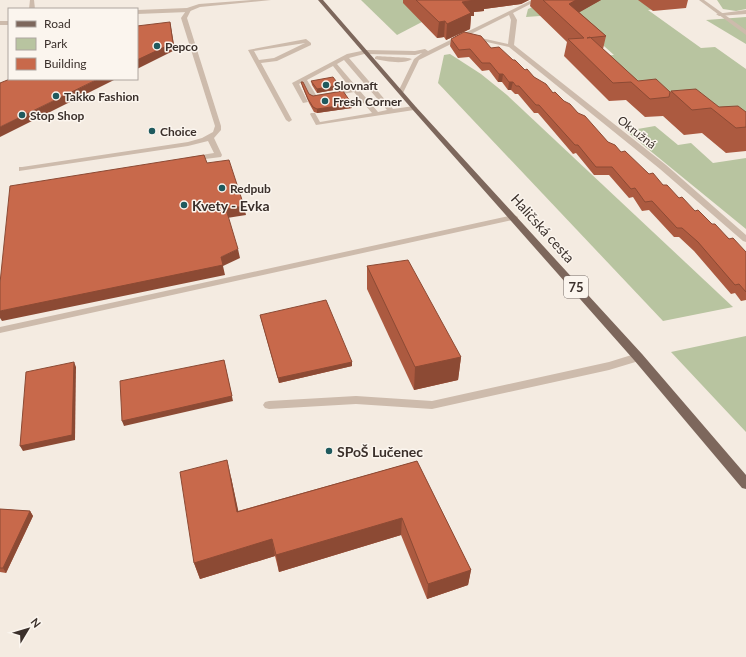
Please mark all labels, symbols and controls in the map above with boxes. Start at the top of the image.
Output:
legend [8,8,138,80]
text: Road [44,16,71,31]
text: Park [44,36,68,51]
place label: Pepco [165,39,198,54]
marker: Pepco [152,41,162,51]
text: Building [44,56,87,71]
place label: Slovnaft [334,78,378,93]
marker: Slovnaft [321,80,331,90]
place label: Takko Fashion [64,89,139,104]
marker: Takko Fashion [51,91,61,101]
place label: Fresh Corner [333,94,402,109]
marker: Fresh Corner [320,96,330,106]
place label: Stop Shop [30,108,85,123]
marker: Stop Shop [17,110,27,120]
street label: Okružná [615,112,659,152]
place label: Choice [160,124,197,139]
marker: Choice [147,126,157,136]
place label: Redpub [230,181,271,196]
marker: Redpub [217,183,227,193]
street label: Haličská cesta [508,190,578,266]
place label: Kvety - Evka [192,197,270,214]
marker: Kvety - Evka [179,200,189,210]
road number: 75 [564,276,588,298]
place label: SPoŠ Lučenec [337,443,423,460]
marker: SPoŠ Lučenec [324,446,334,456]
north arrow [8,609,48,649]
text: N [29,615,44,630]

